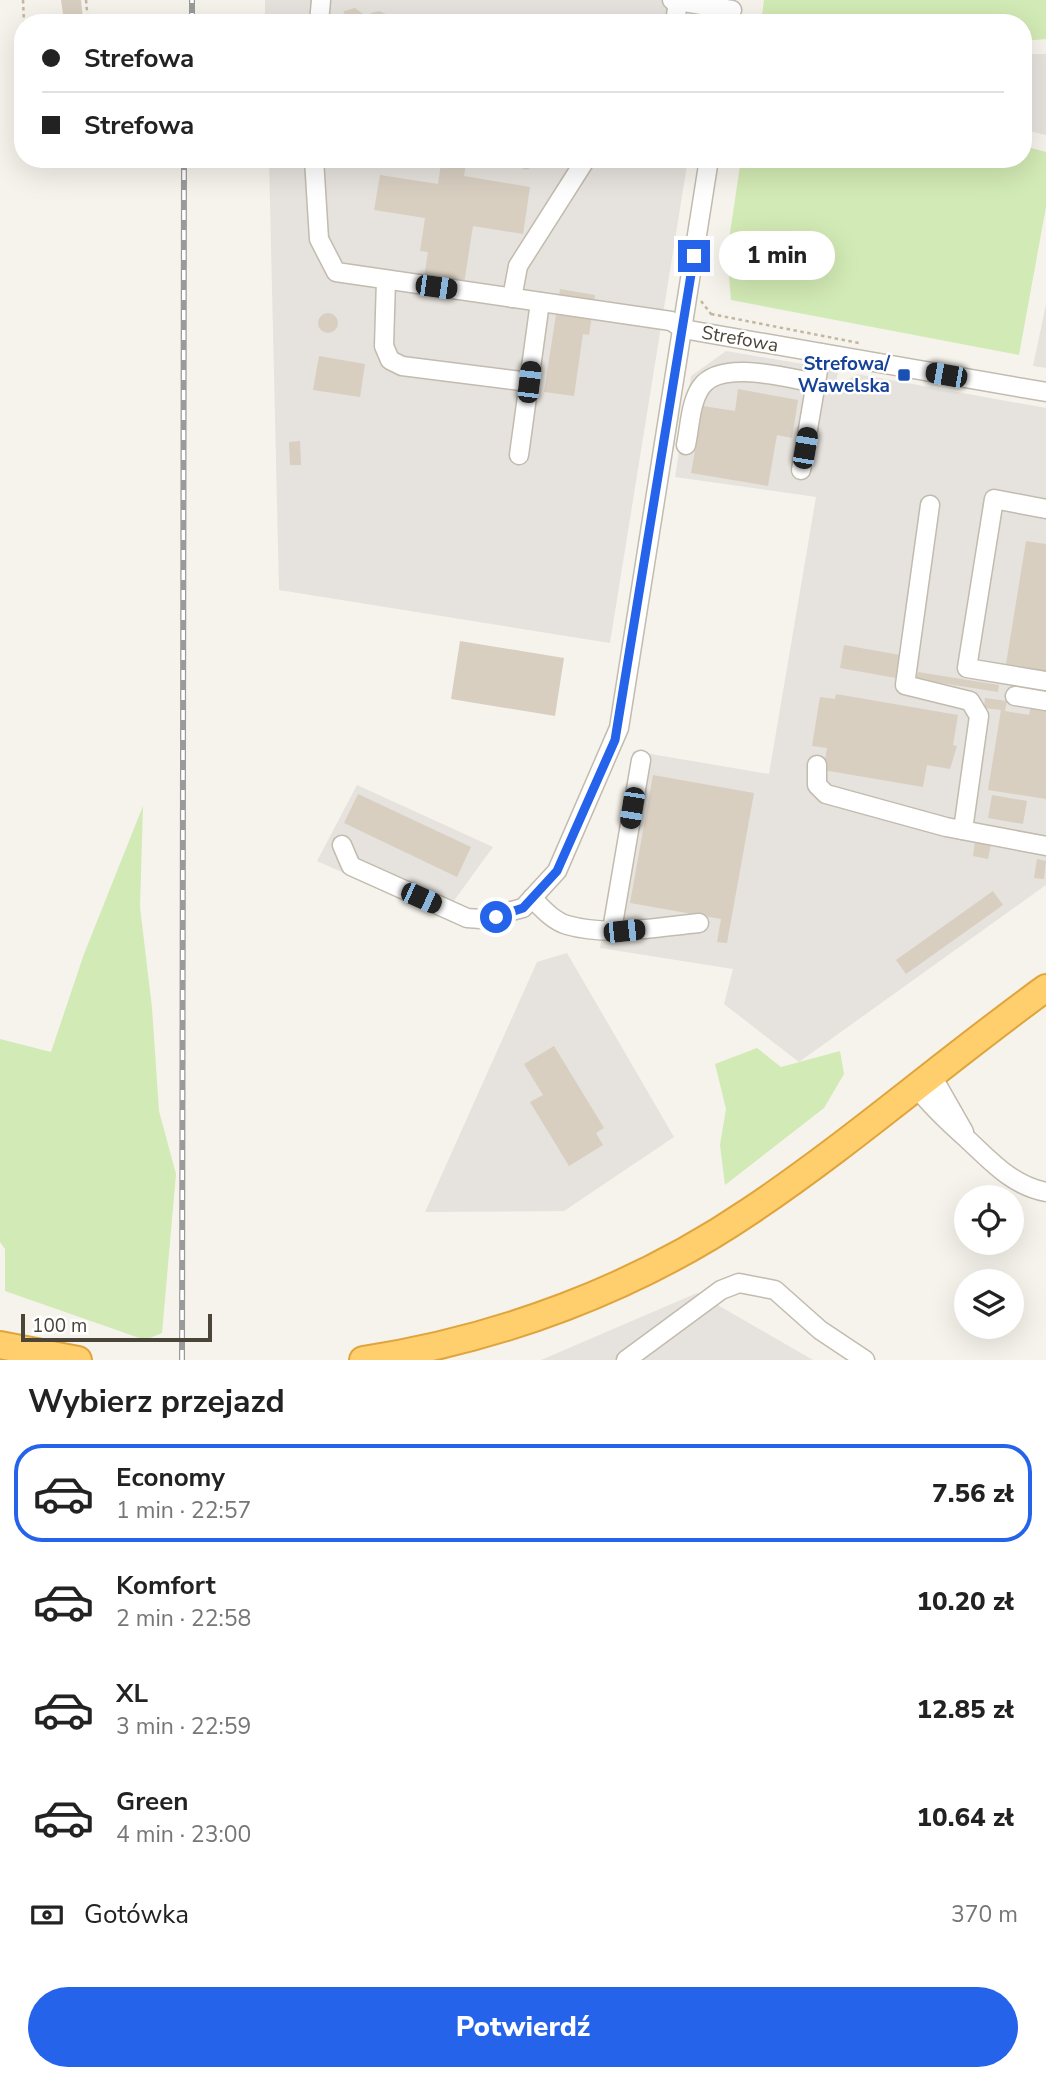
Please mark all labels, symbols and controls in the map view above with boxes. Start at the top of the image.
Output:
text: Strefowa [84,41,194,76]
text: Strefowa [84,108,194,143]
callout: 1 min [718,232,834,280]
route end [678,240,710,272]
text: 1 min [747,240,807,271]
car [414,274,459,300]
street label: Strefowa [700,319,780,359]
place label: Strefowa/ Wawelska [798,351,891,399]
car [517,360,542,404]
car [924,361,969,389]
marker: Strefowa/ Wawelska [896,367,912,383]
car [792,425,819,471]
car [619,786,646,830]
car [398,880,445,916]
route start [480,901,512,933]
car [603,918,646,944]
map controls [954,1185,1024,1339]
button: locate [954,1185,1024,1255]
button: layers [954,1269,1024,1339]
scale bar [21,1311,212,1343]
text: 100 m [32,1313,87,1339]
text: Wybierz przejazd [28,1380,285,1423]
text: Economy [116,1460,225,1495]
icon: car [32,1462,95,1525]
text: 7.56 zł [932,1476,1014,1511]
text: 1 min · 22:57 [116,1495,251,1526]
text: Komfort [116,1568,216,1603]
icon: car [32,1570,95,1633]
text: 10.20 zł [916,1584,1014,1619]
text: 2 min · 22:58 [116,1603,251,1634]
text: XL [116,1676,148,1711]
icon: car [32,1678,95,1741]
text: 12.85 zł [916,1692,1014,1727]
text: 3 min · 22:59 [116,1711,251,1742]
text: Green [116,1784,189,1819]
icon: car [32,1786,95,1849]
text: 10.64 zł [916,1800,1014,1835]
text: 4 min · 23:00 [116,1819,251,1850]
icon: cash [28,1896,66,1934]
text: Gotówka [84,1897,189,1932]
text: 370 m [951,1899,1018,1930]
button: Potwierdź [28,1987,1018,2067]

